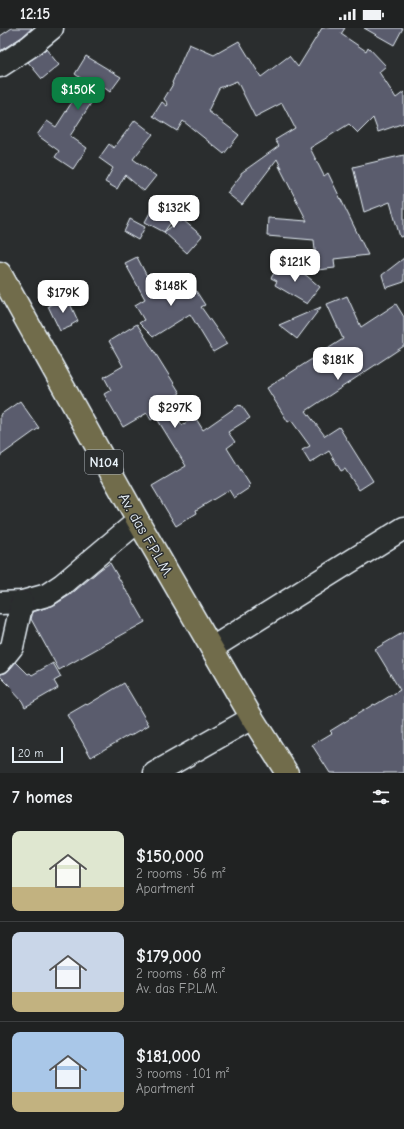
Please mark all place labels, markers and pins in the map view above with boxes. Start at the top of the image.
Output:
pin: $150K [50,77,106,111]
pin: $132K [146,195,202,229]
pin: $121K [267,249,323,283]
pin: $148K [143,273,199,307]
pin: $179K [35,280,91,314]
pin: $181K [310,347,366,381]
pin: $297K [147,395,203,429]

